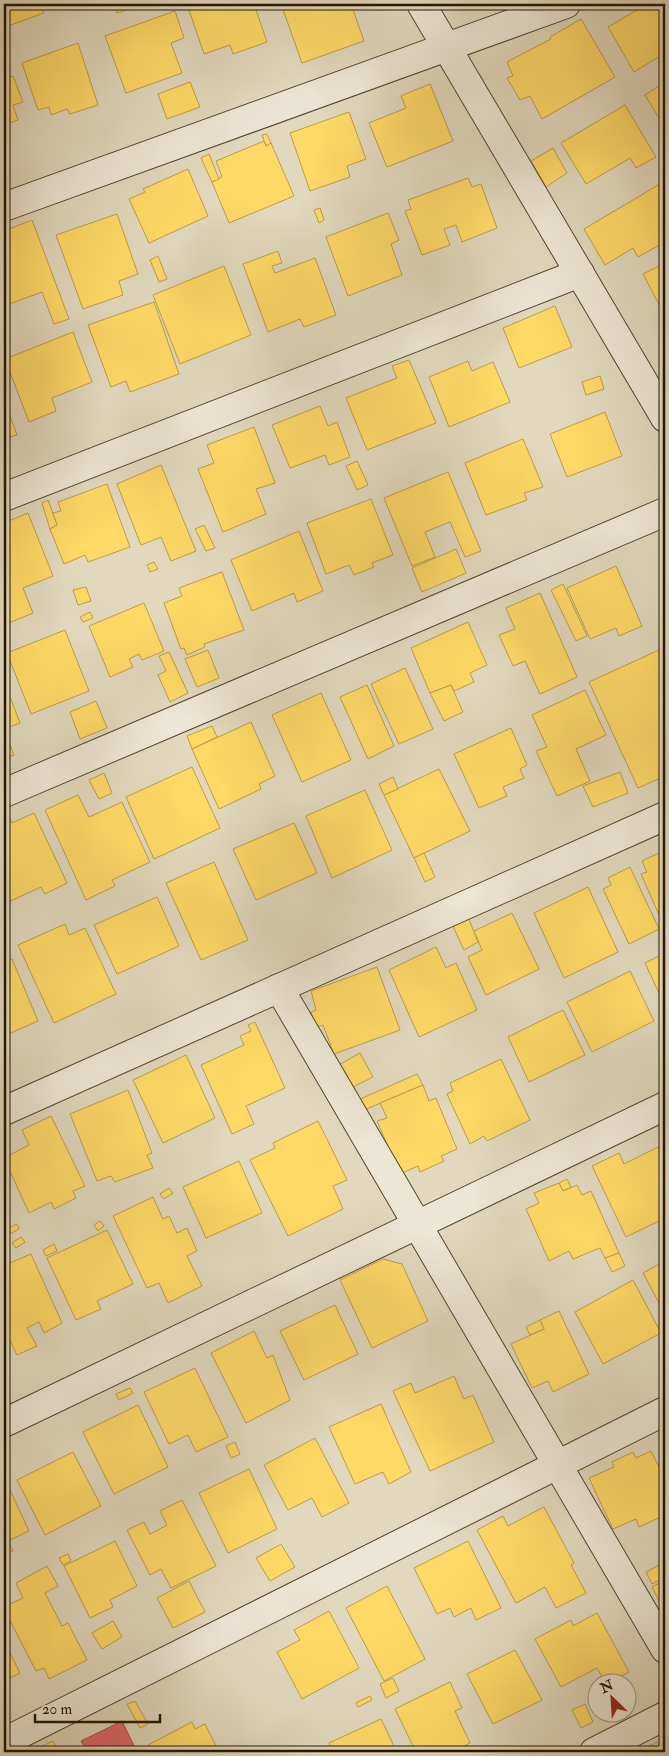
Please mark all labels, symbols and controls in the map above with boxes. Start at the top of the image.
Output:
north arrow [586,1674,636,1724]
text: N [597,1676,616,1697]
scale bar [35,1691,160,1723]
text: 20 m [42,1700,72,1719]

